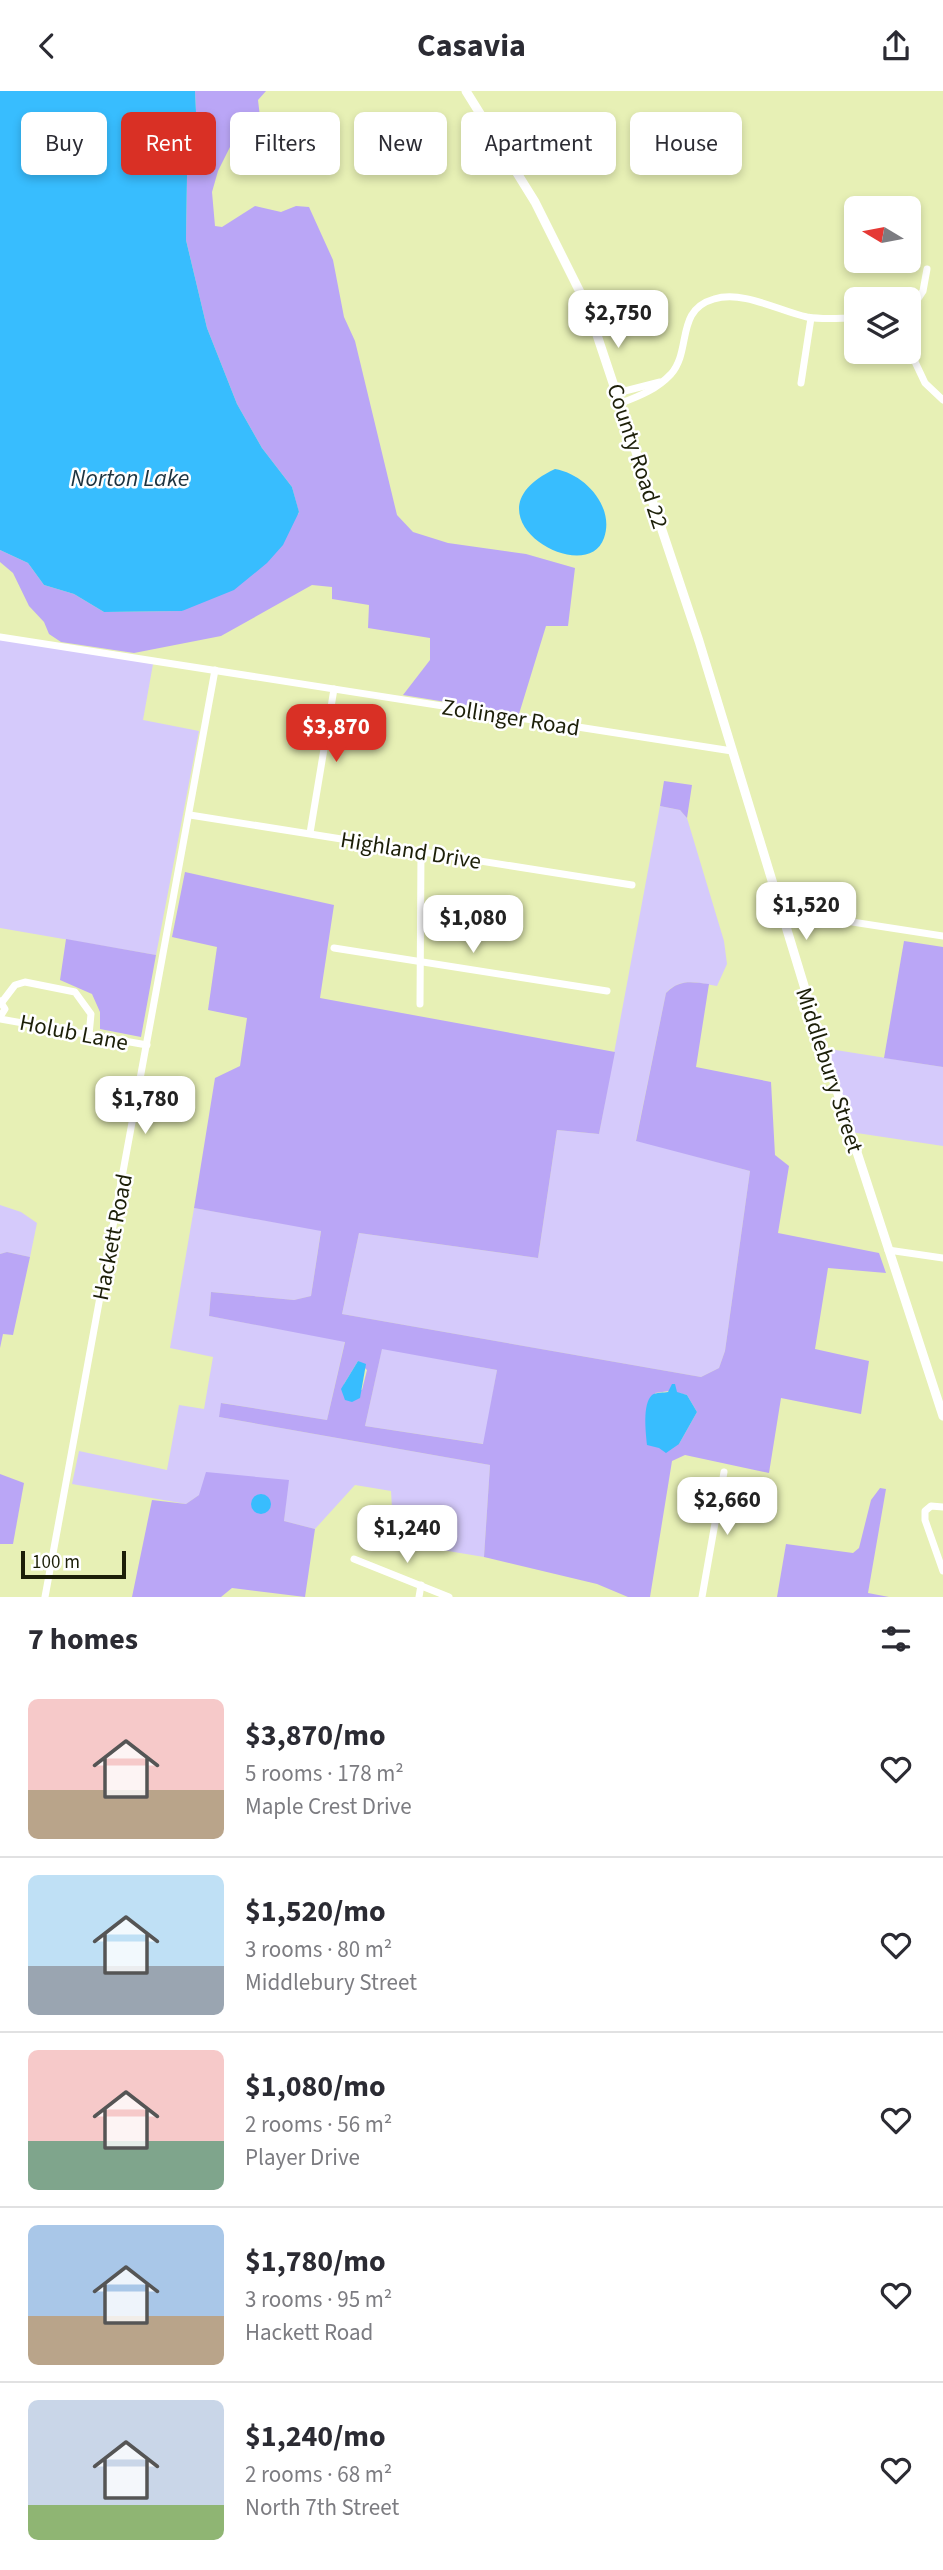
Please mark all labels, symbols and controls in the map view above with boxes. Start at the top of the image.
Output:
text: Casavia [417,23,526,69]
icon: back [28,27,66,65]
icon: share [877,27,915,65]
chip: Buy [21,112,107,175]
chip: Rent [121,112,216,175]
chip: Filters [230,112,340,175]
chip: New [354,112,447,175]
chip: Apartment [461,112,616,175]
chip: House [630,112,742,175]
north arrow [844,196,920,273]
map controls [844,196,921,364]
button: layers [844,287,921,364]
pin: $2,750 [561,291,675,350]
text: $2,750 [584,296,652,329]
street label: County Road 22 [599,379,676,533]
water label: Norton Lake [71,461,189,496]
street label: Zollinger Road [440,690,582,745]
pin: $3,870 [279,705,393,764]
text: $3,870 [302,710,370,743]
street label: Highland Drive [338,823,484,878]
pin: $1,520 [749,883,863,942]
text: $1,520 [772,888,840,921]
pin: $1,080 [416,895,530,955]
text: $1,080 [439,901,507,934]
street label: Middlebury Street [787,983,872,1157]
street label: Holub Lane [17,1006,131,1059]
pin: $1,780 [88,1077,202,1136]
text: $1,780 [111,1082,179,1115]
street label: Hackett Road [84,1171,141,1303]
pin: $2,660 [670,1477,784,1537]
text: $2,660 [693,1483,761,1516]
pin: $1,240 [350,1505,464,1565]
text: $1,240 [373,1511,441,1544]
scale bar [21,1548,126,1580]
text: 100 m [32,1549,80,1576]
text: 7 homes [28,1618,138,1661]
icon: filters [877,1620,915,1658]
text: $3,870/mo [245,1714,386,1757]
icon: home [84,1727,168,1811]
icon: heart [877,1750,915,1788]
text: 5 rooms · 178 m² [245,1757,404,1790]
text: Maple Crest Drive [245,1790,412,1823]
text: $1,520/mo [245,1890,386,1933]
icon: home [84,1903,168,1987]
icon: heart [877,1926,915,1964]
text: 3 rooms · 80 m² [245,1933,392,1966]
text: Middlebury Street [245,1966,417,1999]
text: $1,080/mo [245,2065,386,2108]
icon: home [84,2078,168,2162]
icon: heart [877,2101,915,2139]
text: 2 rooms · 56 m² [245,2108,392,2141]
text: Player Drive [245,2141,360,2174]
text: $1,780/mo [245,2240,386,2283]
icon: home [84,2253,168,2337]
icon: heart [877,2276,915,2314]
text: 3 rooms · 95 m² [245,2283,392,2316]
text: Hackett Road [245,2316,373,2349]
text: $1,240/mo [245,2415,386,2458]
icon: home [84,2428,168,2512]
icon: heart [877,2451,915,2489]
text: 2 rooms · 68 m² [245,2458,392,2491]
text: North 7th Street [245,2491,399,2524]

